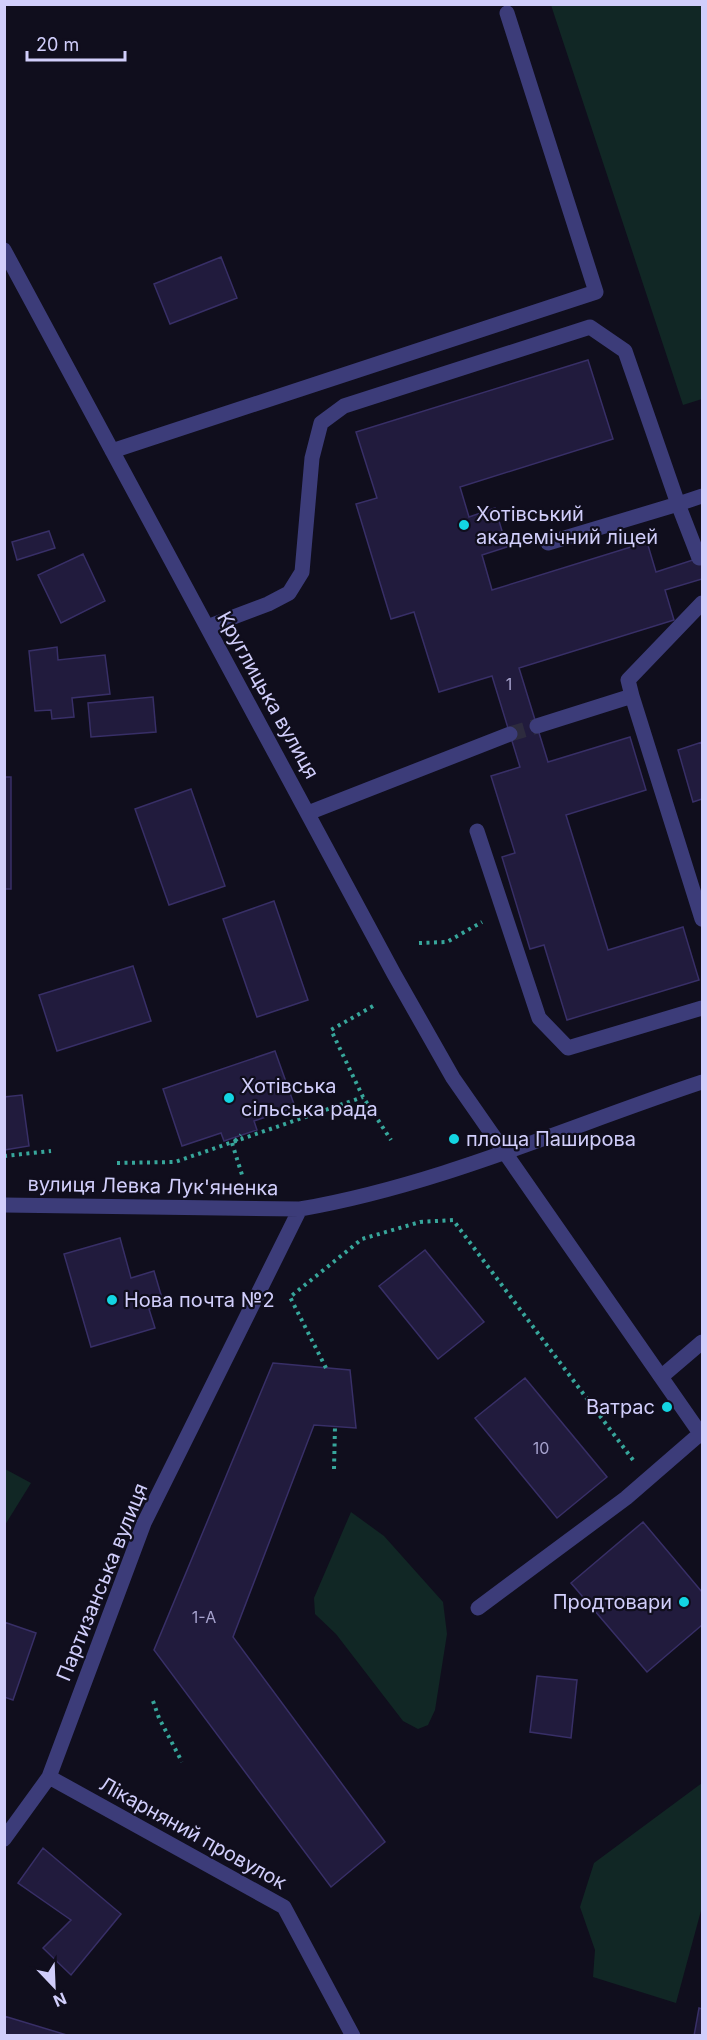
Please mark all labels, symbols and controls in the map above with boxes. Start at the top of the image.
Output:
scale bar [27,24,124,62]
text: 20 m [36,34,79,55]
place label: Хотівський академічний ліцей [476,502,658,549]
marker: Хотівський академічний ліцей [457,518,471,532]
street label: Круглицька вулиця [212,607,324,783]
house number: 1 [506,674,512,694]
place label: Хотівська сільська рада [241,1074,378,1121]
marker: Хотівська сільська рада [222,1091,236,1105]
place label: площа Паширова [466,1127,636,1151]
marker: площа Паширова [447,1132,461,1146]
street label: вулиця Левка Лук'яненка [27,1172,279,1200]
place label: Нова почта №2 [124,1288,275,1312]
marker: Нова почта №2 [105,1293,119,1307]
place label: Ватрас [586,1395,655,1419]
marker: Ватрас [660,1400,674,1414]
house number: 10 [533,1438,549,1458]
street label: Партизанська вулиця [51,1480,153,1684]
place label: Продтовари [553,1590,672,1614]
marker: Продтовари [677,1595,691,1609]
house number: 1-А [192,1607,216,1627]
street label: Лікарняний провулок [95,1772,291,1894]
north arrow [24,1956,84,2016]
text: N [50,1988,69,2011]

